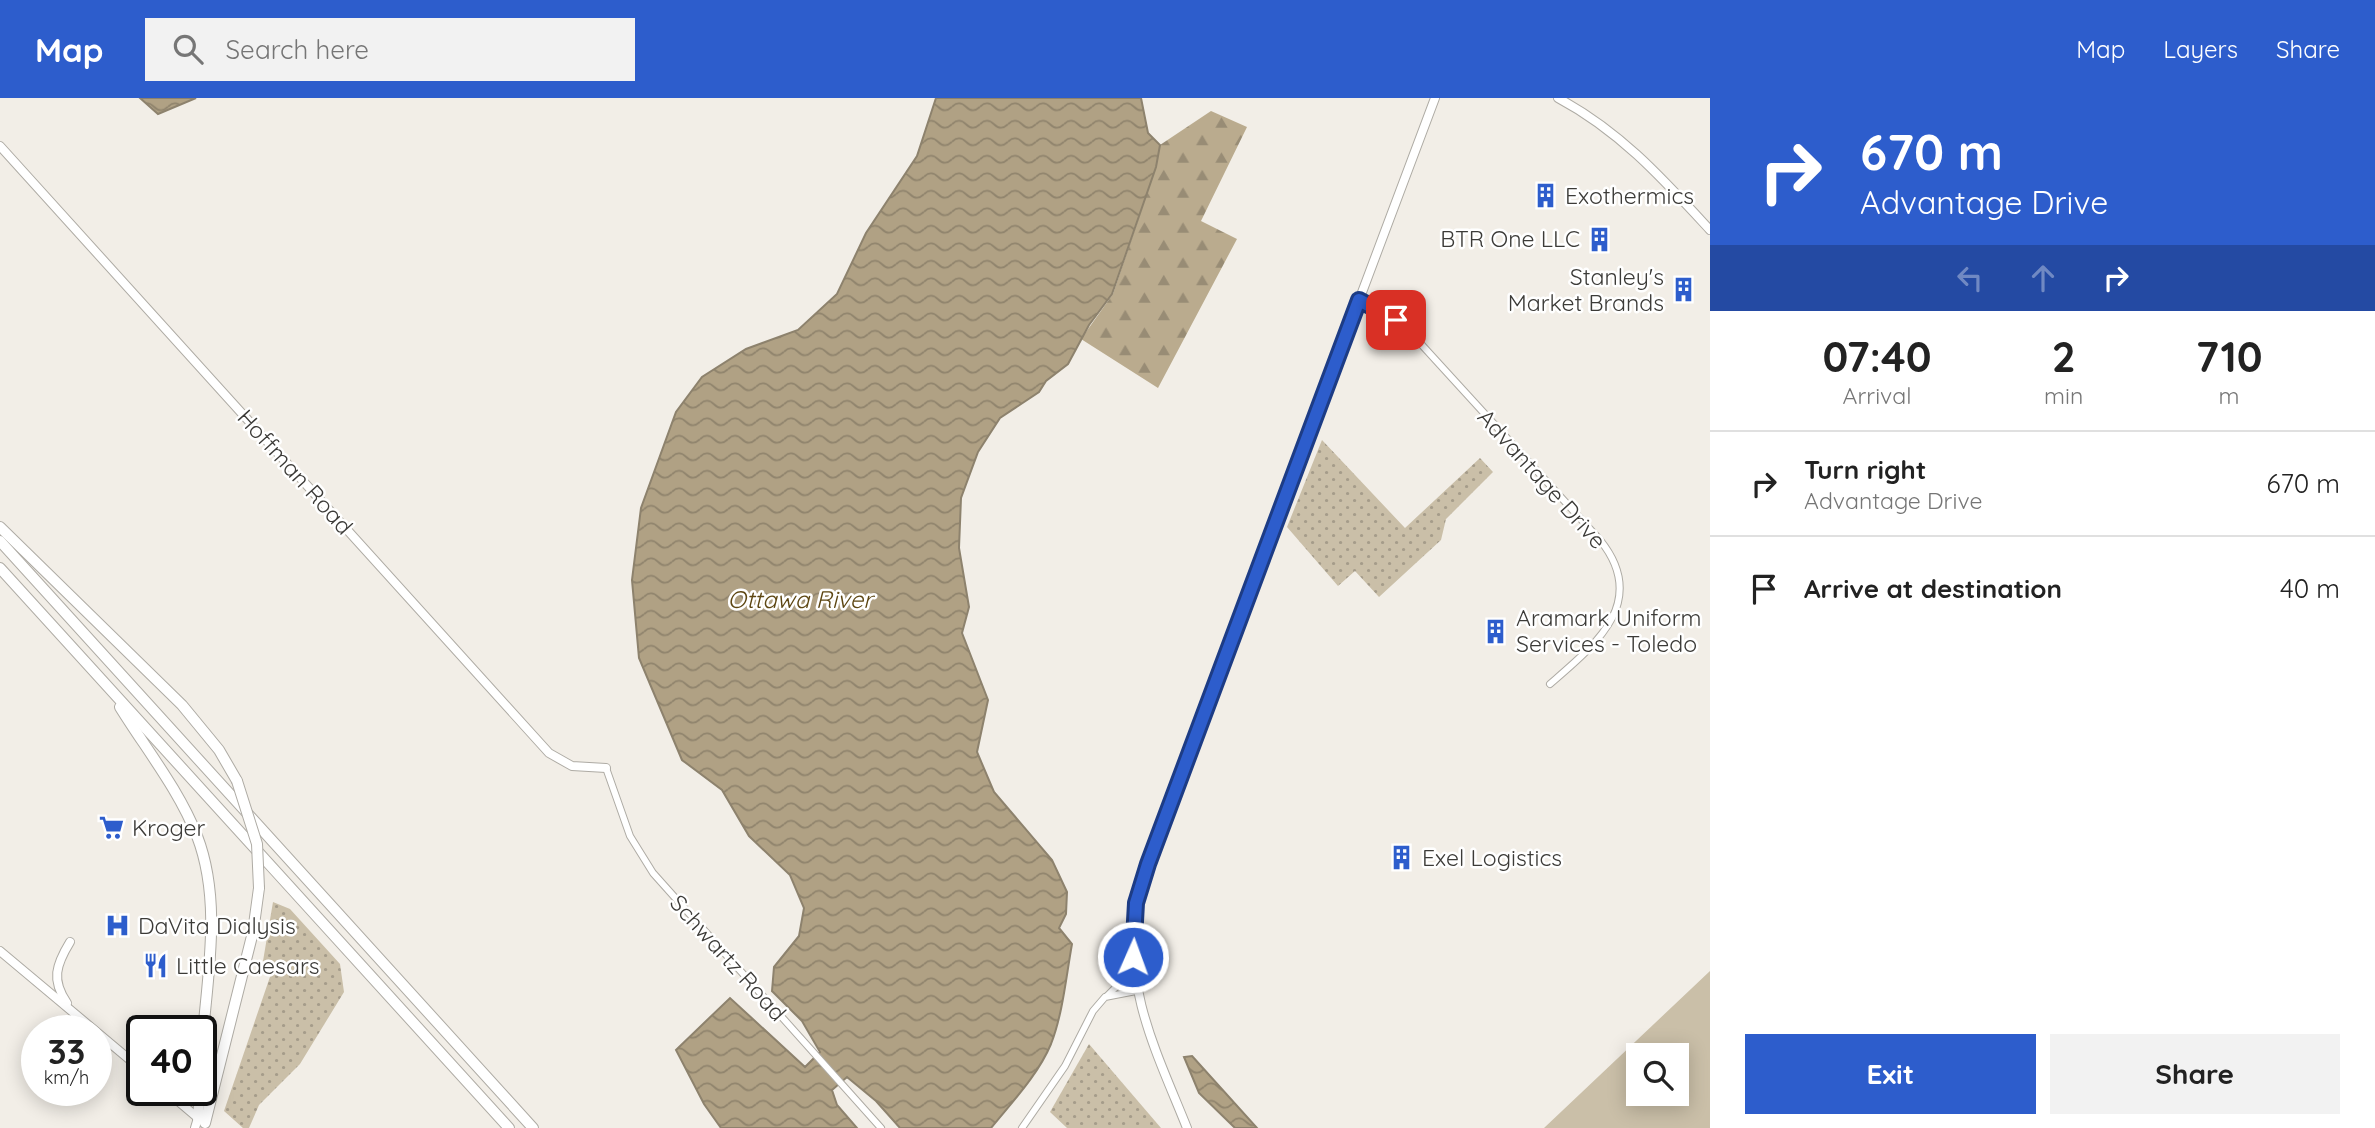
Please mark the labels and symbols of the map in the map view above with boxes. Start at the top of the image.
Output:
place label: Exothermics [1565,181,1694,210]
building icon: Exothermics [1531,182,1559,210]
place label: BTR One LLC [1440,224,1580,253]
building icon: BTR One LLC [1586,225,1614,253]
place label: Stanley's Market Brands [1508,262,1664,317]
building icon: Stanley's Market Brands [1670,276,1698,304]
pin [1366,290,1426,350]
street label: Hoffman Road [232,403,359,540]
street label: Advantage Drive [1472,403,1613,555]
water label: Ottawa River [728,584,875,614]
place label: Aramark Uniform Services - Toledo [1516,603,1702,658]
building icon: Aramark Uniform Services - Toledo [1482,617,1510,645]
place label: Kroger [132,813,205,842]
supermarket icon: Kroger [98,814,126,842]
place label: Exel Logistics [1422,843,1562,872]
building icon: Exel Logistics [1388,844,1416,872]
street label: Schwartz Road [664,888,793,1027]
place label: DaVita Dialysis [138,911,296,940]
hospital icon: DaVita Dialysis [104,912,132,940]
position arrow [1096,920,1170,994]
place label: Little Caesars [176,951,320,980]
restaurant icon: Little Caesars [142,952,170,980]
speed limit sign: 40 [126,1015,217,1106]

